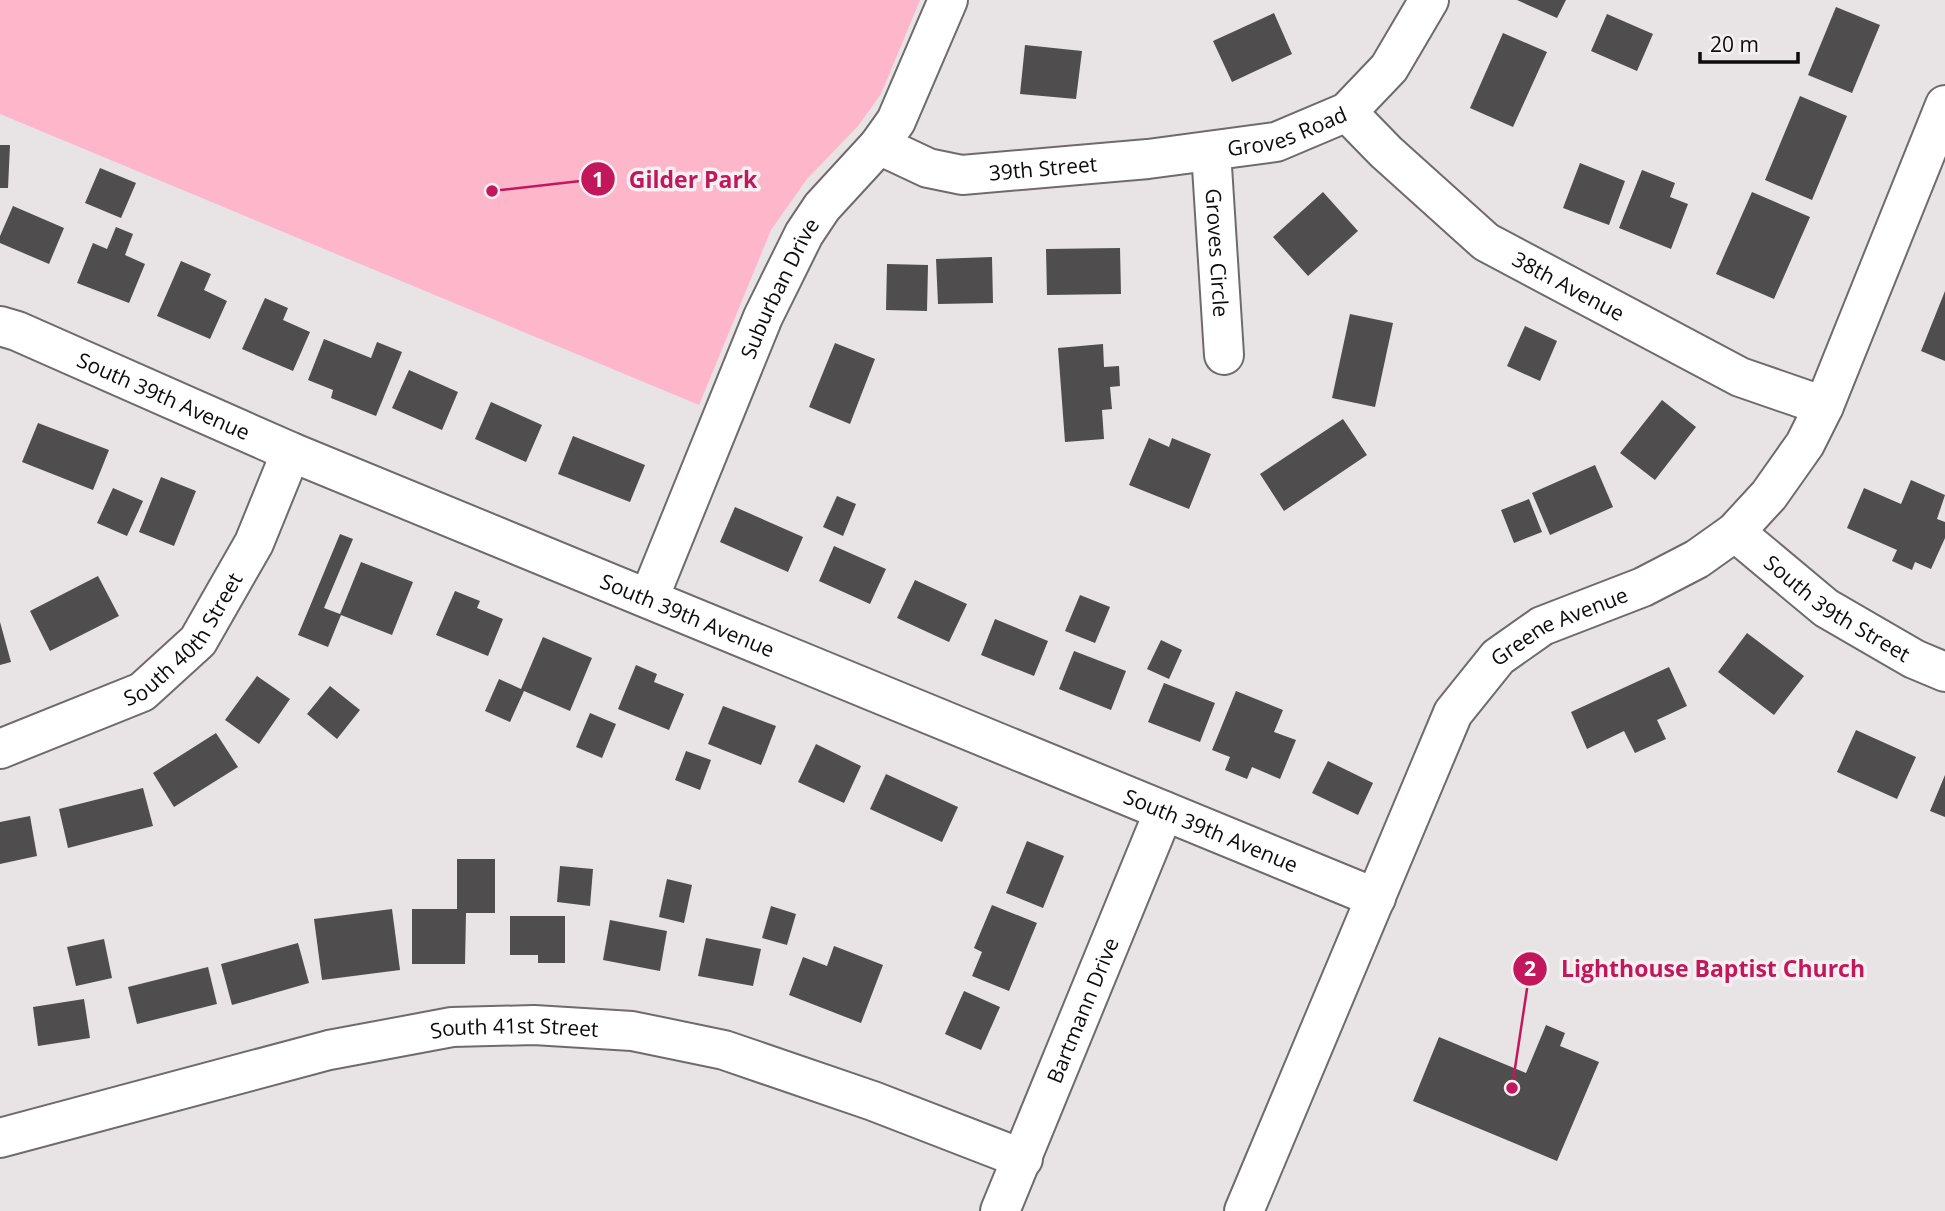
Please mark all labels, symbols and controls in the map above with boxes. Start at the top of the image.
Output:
scale bar [1700,21,1798,65]
text: 20 m [1710,30,1759,58]
street label: Groves Road [1226,100,1351,162]
street label: 39th Street [988,149,1098,187]
callout: Gilder Park [580,157,772,201]
text: Gilder Park [629,163,758,195]
text: 1 [592,165,604,193]
street label: Groves Circle [1199,188,1236,318]
street label: Suburban Drive [734,212,825,363]
street label: 38th Avenue [1508,245,1630,327]
street label: South 39th Avenue [73,345,254,446]
street label: South 39th Street [1758,548,1915,668]
street label: South 40th Street [119,567,248,712]
street label: South 39th Avenue [596,567,779,663]
street label: Greene Avenue [1485,580,1632,672]
street label: South 39th Avenue [1120,782,1302,878]
street label: Bartmann Drive [1040,933,1125,1087]
callout: Lighthouse Baptist Church [1512,947,1879,991]
text: Lighthouse Baptist Church [1561,952,1865,984]
text: 2 [1524,954,1536,982]
street label: South 41st Street [428,1011,599,1045]

